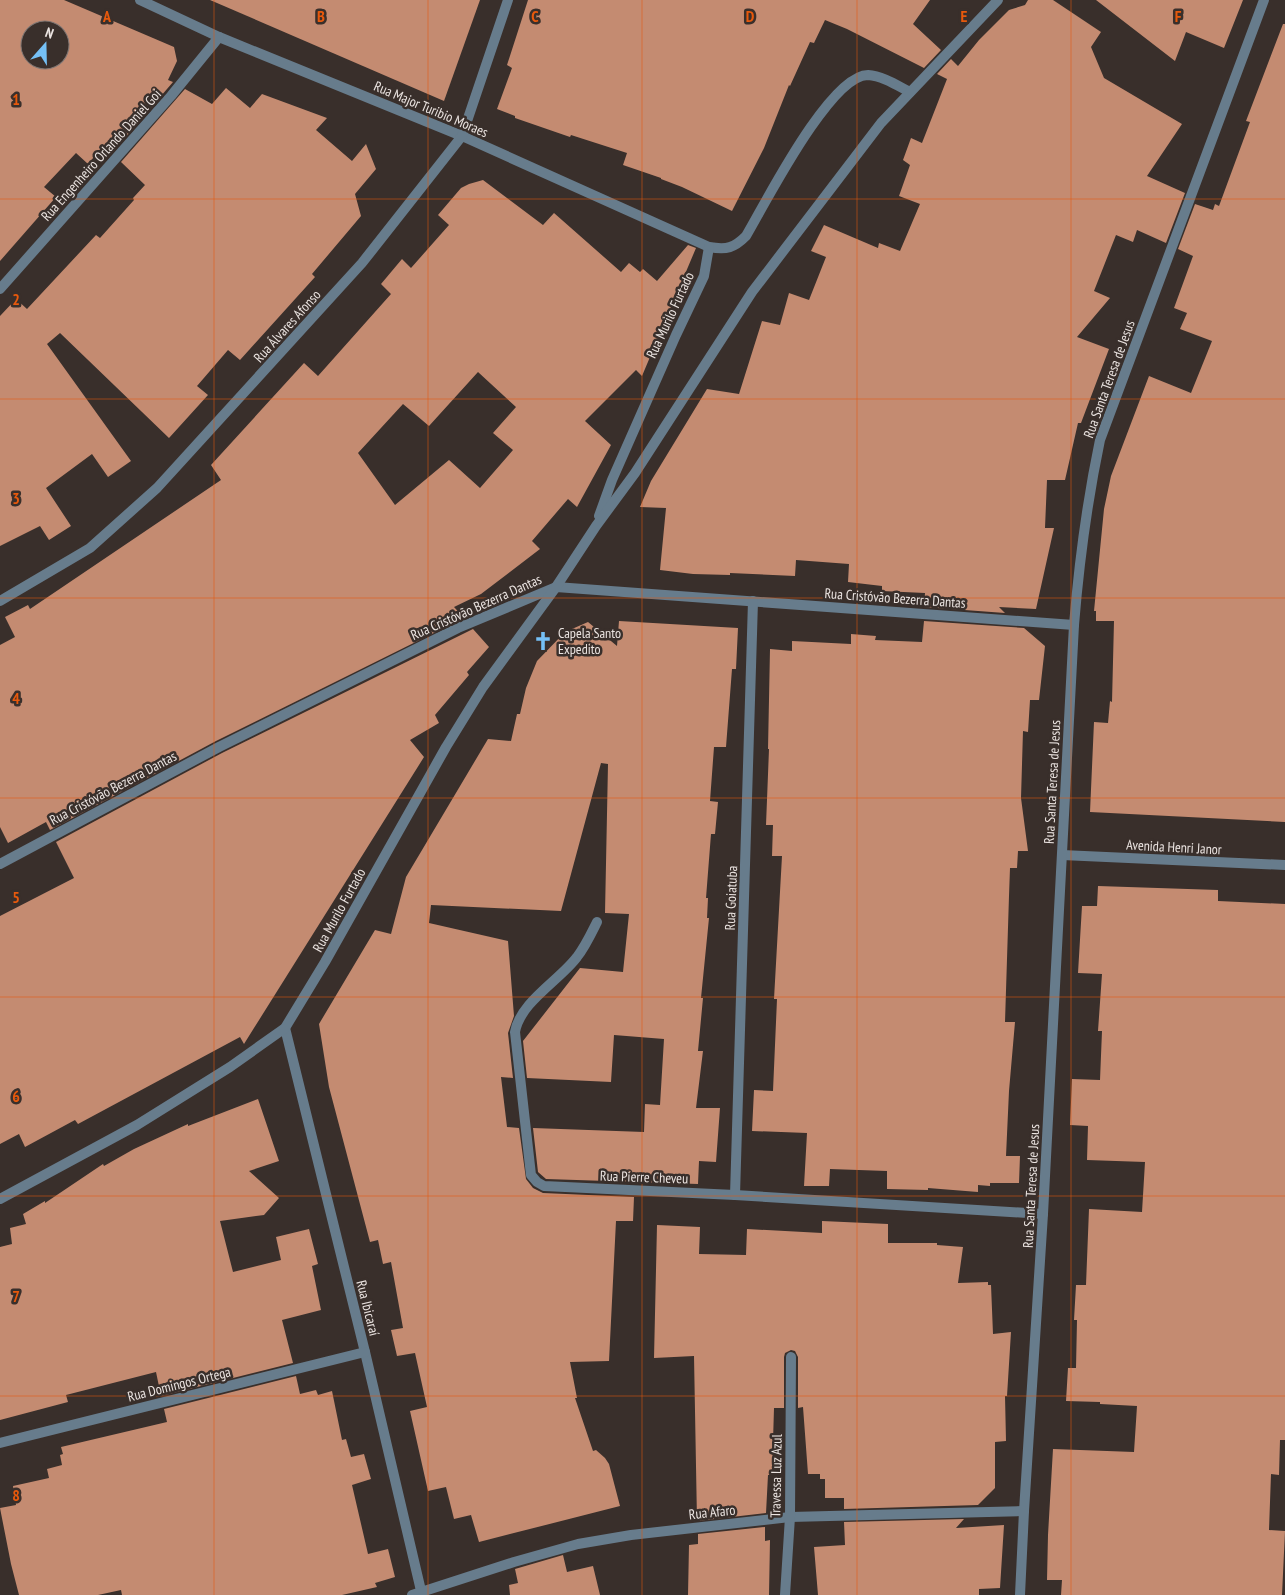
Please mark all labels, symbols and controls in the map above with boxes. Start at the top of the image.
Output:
text: A [102,6,112,26]
text: B [317,6,325,26]
text: C [531,6,539,26]
text: D [746,6,755,26]
text: E [961,6,968,26]
text: F [1175,6,1182,26]
north arrow [20,20,70,70]
text: N [43,23,56,43]
street label: Rua Major Turibio Moraes [371,77,491,141]
street label: Rua Engenheiro Orlando Daniel Goi [37,85,165,225]
text: 1 [12,89,20,109]
street label: Rua Murilo Furtado [642,269,698,361]
street label: Rua Álvares Afonso [250,286,324,366]
text: 2 [12,289,20,309]
street label: Rua Santa Teresa de Jesus [1079,317,1139,440]
text: 3 [12,488,20,508]
street label: Rua Cristóvão Bezerra Dantas [408,570,544,644]
street label: Rua Cristóvão Bezerra Dantas [824,584,966,612]
place label: Capela Santo Expedito [558,624,621,658]
church icon: Capela Santo Expedito [532,630,554,652]
text: 4 [12,688,20,708]
street label: Rua Santa Teresa de Jesus [1040,719,1064,844]
street label: Rua Cristóvão Bezerra Dantas [46,747,180,829]
street label: Avenida Henri Janor [1126,836,1222,858]
street label: Rua Murilo Furtado [309,865,369,955]
street label: Rua Goiatuba [721,865,741,931]
text: 5 [12,887,20,907]
text: 6 [12,1086,20,1106]
street label: Rua Santa Teresa de Jesus [1019,1123,1043,1248]
street label: Rua Pierre Cheveu [600,1166,688,1188]
street label: Rua Ibicaraí [352,1278,384,1338]
text: 7 [12,1286,20,1306]
street label: Rua Domingos Ortega [126,1362,232,1406]
street label: Travessa Luz Azul [766,1433,786,1518]
text: 8 [12,1485,20,1505]
street label: Rua Afaro [688,1501,736,1523]

